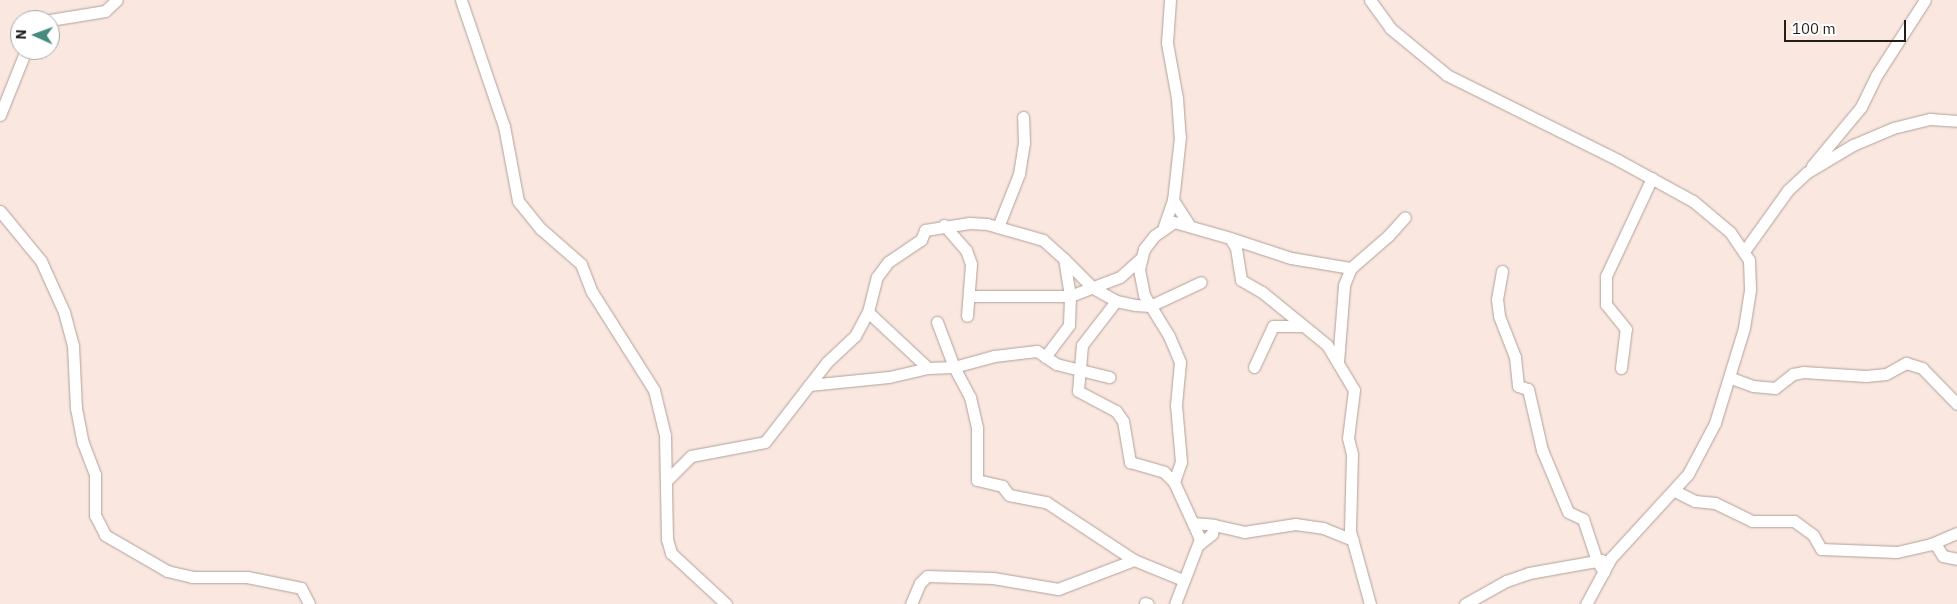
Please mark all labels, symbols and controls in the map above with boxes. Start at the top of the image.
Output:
north arrow [10,10,60,60]
scale bar [1787,10,1910,42]
text: 100 m [1792,19,1836,38]
text: N [12,29,30,40]

